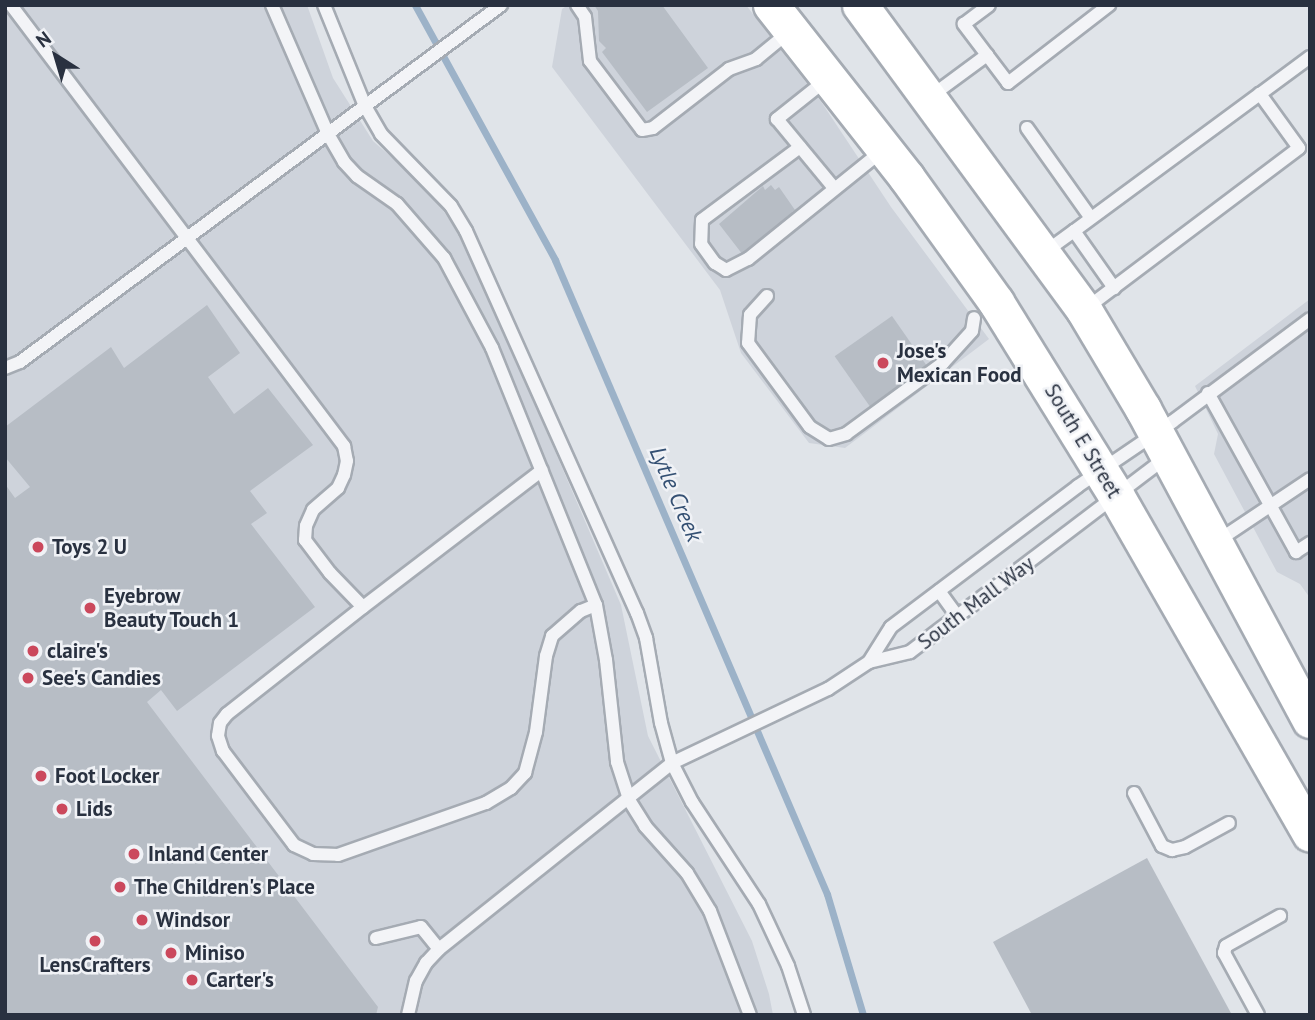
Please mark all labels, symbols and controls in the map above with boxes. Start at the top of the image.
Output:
north arrow [21,21,91,91]
text: N [31,26,56,53]
place label: Jose's Mexican Food [897,338,1022,388]
marker: Jose's Mexican Food [875,355,891,371]
street label: South E Street [1039,379,1127,503]
water label: Lytle Creek [644,442,708,546]
place label: Toys 2 U [52,534,127,560]
marker: Toys 2 U [30,539,46,555]
street label: South Mall Way [913,551,1039,655]
place label: Eyebrow Beauty Touch 1 [104,583,241,633]
marker: Eyebrow Beauty Touch 1 [82,600,98,616]
place label: claire's [47,638,108,664]
marker: claire's [25,643,41,659]
place label: See's Candies [42,665,161,691]
marker: See's Candies [20,670,36,686]
place label: Foot Locker [55,763,159,789]
marker: Foot Locker [33,768,49,784]
place label: Lids [76,796,113,822]
marker: Lids [54,801,70,817]
place label: Inland Center [148,841,268,867]
marker: Inland Center [126,846,142,862]
place label: The Children's Place [134,874,315,900]
marker: The Children's Place [112,879,128,895]
place label: Windsor [156,907,230,933]
marker: Windsor [134,912,150,928]
marker: LensCrafters [87,933,103,949]
place label: Miniso [185,940,245,966]
marker: Miniso [163,945,179,961]
place label: LensCrafters [39,952,151,978]
place label: Carter's [206,967,274,993]
marker: Carter's [184,972,200,988]

